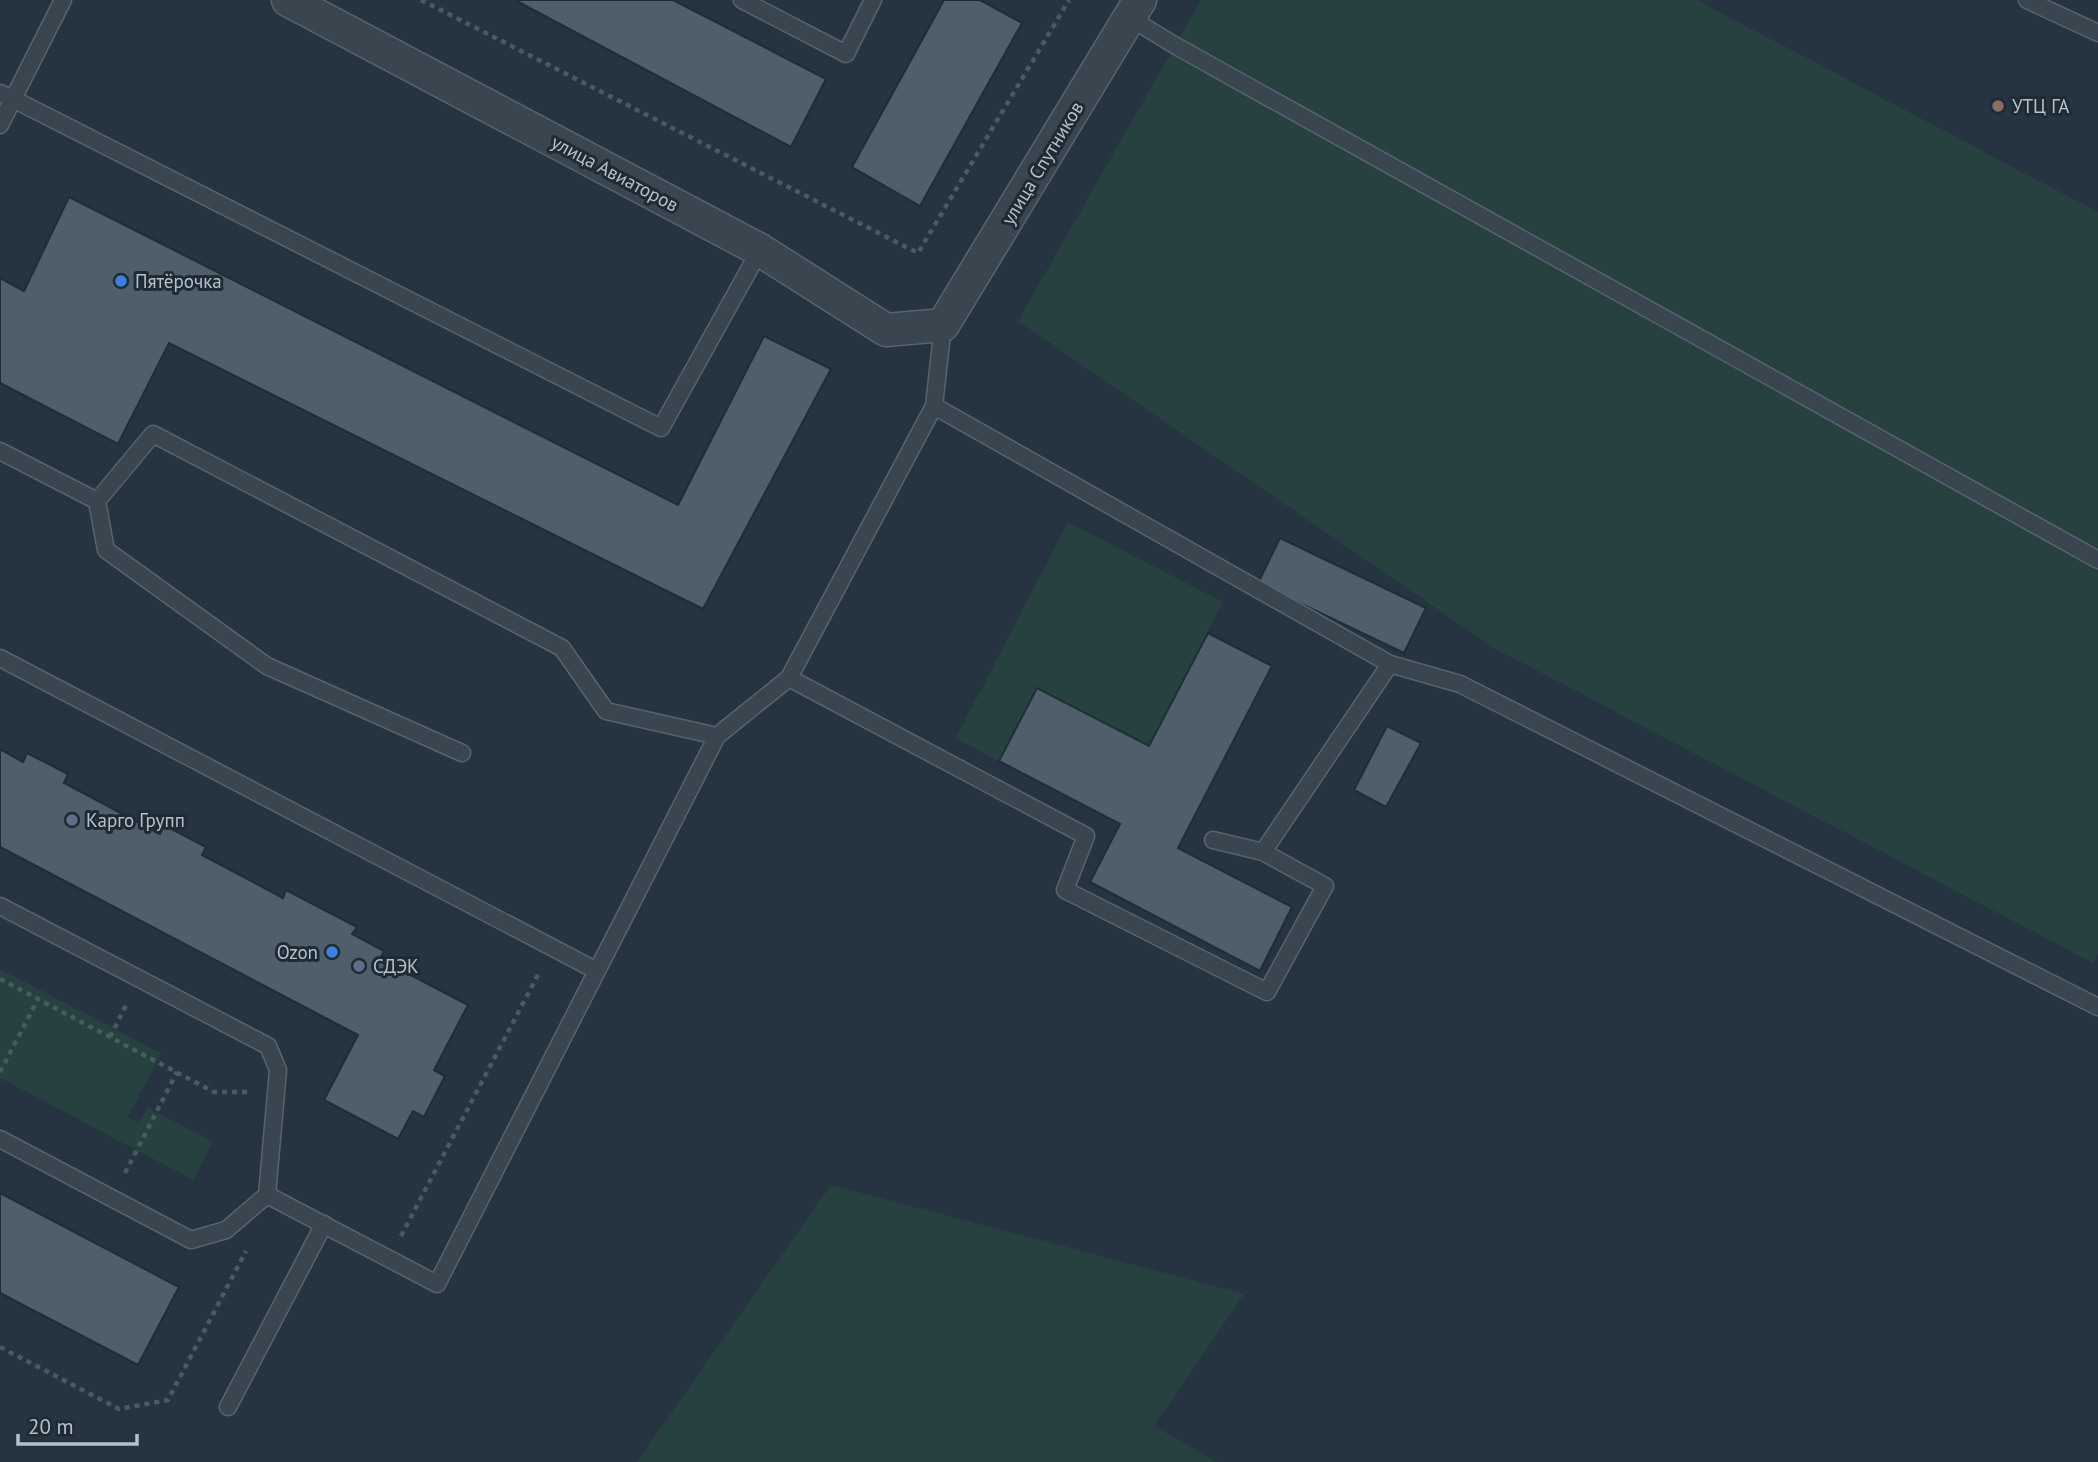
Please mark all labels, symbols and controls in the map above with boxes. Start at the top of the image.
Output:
place label: УТЦ ГА [2012,94,2069,118]
street label: улица Спутников [996,97,1088,229]
marker: УТЦ ГА [1990,98,2006,114]
street label: улица Авиаторов [547,129,683,217]
place label: Пятёрочка [135,269,222,293]
marker: Пятёрочка [113,273,129,289]
place label: Карго Групп [86,808,185,832]
marker: Карго Групп [64,812,80,828]
place label: Ozon [277,940,318,964]
marker: Ozon [324,944,340,960]
place label: СДЭК [373,954,419,978]
marker: СДЭК [351,958,367,974]
scale bar [18,1402,136,1446]
text: 20 m [28,1413,74,1440]

